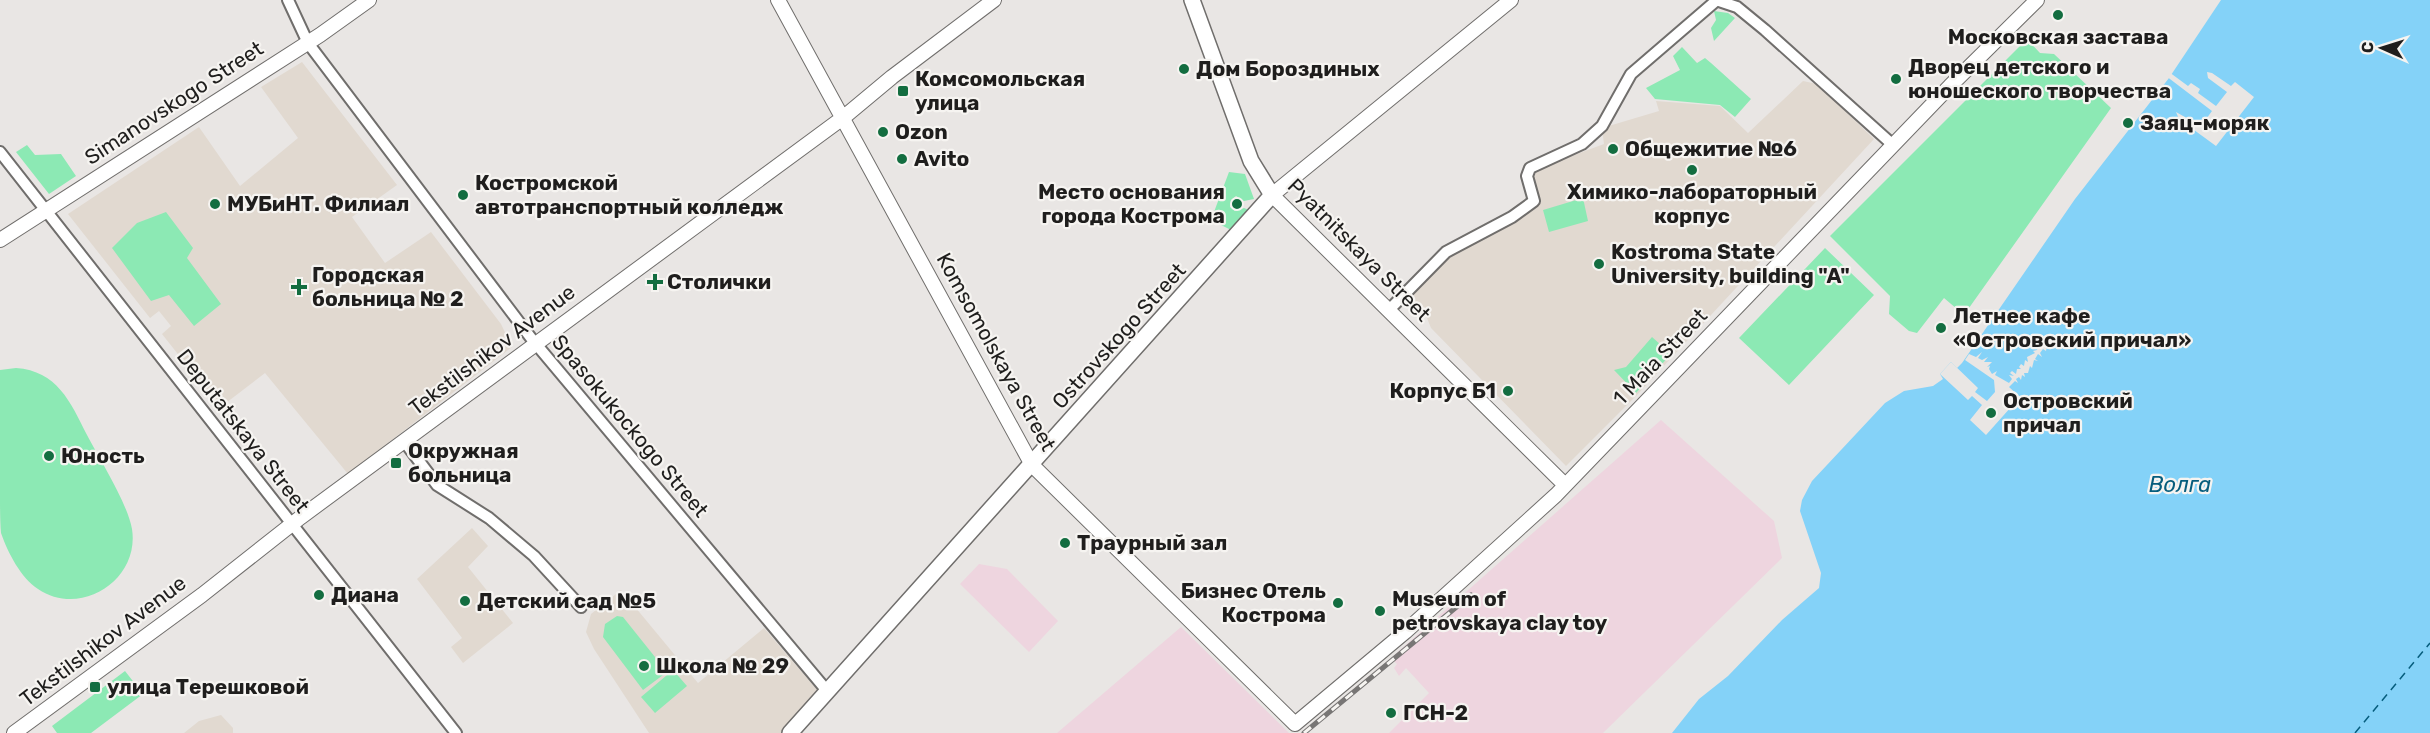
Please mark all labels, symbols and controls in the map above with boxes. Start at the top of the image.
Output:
marker: Московская застава [2051,8,2065,22]
north arrow [2352,18,2412,78]
place label: Московская застава [1948,24,2168,49]
street label: Simanovskogo Street [80,36,268,170]
text: С [2358,41,2377,53]
place label: Дворец детского и юношеского творчества [1908,54,2171,103]
place label: Дом Бороздиных [1196,56,1380,81]
marker: Дом Бороздиных [1177,62,1191,76]
place label: Комсомольская улица [915,66,1085,115]
marker: Дворец детского и юношеского творчества [1889,72,1903,86]
marker: Комсомольская улица [896,84,910,98]
place label: Заяц-моряк [2140,110,2270,135]
marker: Заяц-моряк [2121,116,2135,130]
place label: Ozon [895,119,948,144]
marker: Ozon [876,125,890,139]
place label: Общежитие №6 [1625,136,1797,161]
marker: Общежитие №6 [1606,142,1620,156]
place label: Avito [914,146,969,171]
marker: Avito [895,152,909,166]
marker: Химико-лабораторный корпус [1685,163,1699,177]
place label: Костромской автотранспортный колледж [475,170,783,219]
street label: Pyatnitskaya Street [1283,173,1436,326]
place label: Место основания города Кострома [1038,179,1225,228]
place label: Химико-лабораторный корпус [1567,179,1817,228]
marker: Костромской автотранспортный колледж [456,188,470,202]
place label: МУБиНТ. Филиал [227,191,409,216]
marker: МУБиНТ. Филиал [208,197,222,211]
marker: Место основания города Кострома [1230,197,1244,211]
place label: Kostroma State University, building "A" [1611,239,1850,288]
street label: Komsomolskaya Street [932,248,1061,455]
marker: Kostroma State University, building "A" [1592,257,1606,271]
street label: Ostrovskogo Street [1047,258,1191,414]
place label: Городская больница № 2 [312,262,464,311]
place label: Столички [667,269,771,294]
marker: Столички [648,275,662,289]
marker: Городская больница № 2 [290,278,308,296]
street label: Tekstilshikov Avenue [404,279,580,420]
street label: 1 Maia Street [1607,303,1712,410]
place label: Летнее кафе «Островский причал» [1953,303,2191,352]
marker: Летнее кафе «Островский причал» [1934,321,1948,335]
street label: Spasokukoсkogo Street [547,329,714,522]
street label: Deputatskaya Street [172,344,315,517]
place label: Корпус Б1 [1389,378,1496,403]
marker: Корпус Б1 [1501,384,1515,398]
place label: Островский причал [2003,388,2133,437]
marker: Островский причал [1984,406,1998,420]
place label: Окружная больница [408,438,519,487]
place label: Юность [61,443,145,468]
marker: Юность [42,449,56,463]
marker: Окружная больница [389,456,403,470]
water label: Волга [2149,471,2211,498]
place label: Траурный зал [1077,530,1227,555]
marker: Траурный зал [1058,536,1072,550]
street label: Tekstilshikov Avenue [15,570,191,711]
place label: Бизнес Отель Кострома [1181,578,1326,627]
place label: Диана [331,582,399,607]
place label: Museum of petrovskaya clay toy [1392,586,1608,635]
marker: Диана [312,588,326,602]
place label: Детский сад №5 [477,588,656,613]
marker: Детский сад №5 [458,594,472,608]
marker: Бизнес Отель Кострома [1331,596,1345,610]
marker: Museum of petrovskaya clay toy [1373,604,1387,618]
place label: Школа № 29 [656,653,789,678]
marker: Школа № 29 [637,659,651,673]
place label: улица Терешковой [107,674,309,699]
marker: улица Терешковой [88,680,102,694]
place label: ГСН-2 [1403,700,1468,725]
marker: ГСН-2 [1384,706,1398,720]

